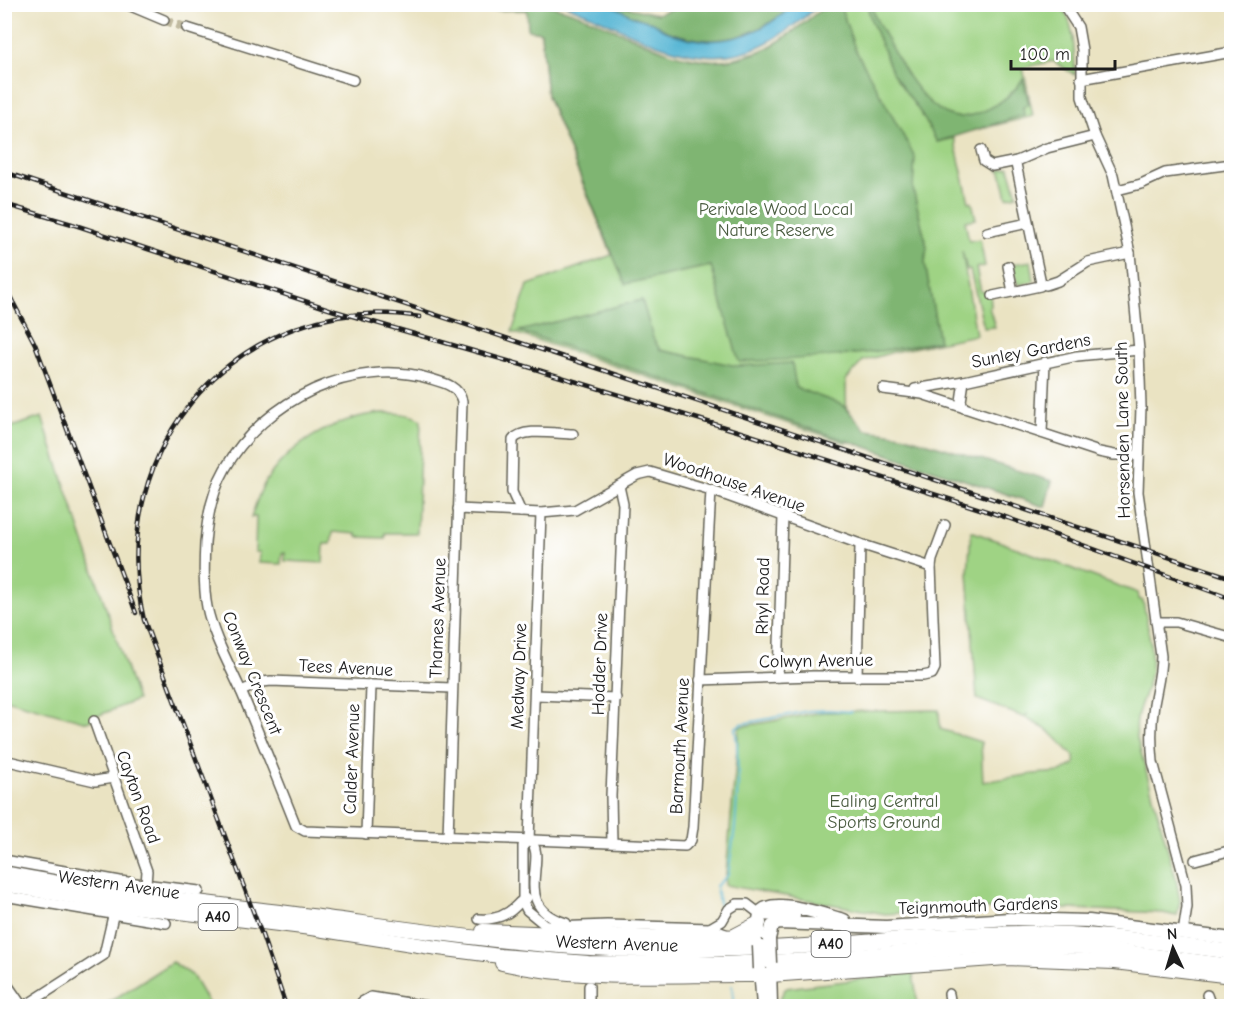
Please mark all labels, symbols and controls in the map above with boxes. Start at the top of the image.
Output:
scale bar [1011,33,1114,71]
text: 100 m [1020,44,1070,65]
park label: Perivale Wood Local Nature Reserve [699,199,853,241]
street label: Sunley Gardens [970,329,1092,373]
street label: Horsenden Lane South [1111,341,1135,519]
street label: Woodhouse Avenue [660,449,808,517]
street label: Thames Avenue [425,557,451,679]
street label: Rhyl Road [752,557,774,635]
street label: Conway Crescent [218,608,287,739]
street label: Hodder Drive [588,612,612,716]
street label: Medway Drive [507,623,531,729]
street label: Colwyn Avenue [759,650,873,672]
street label: Tees Avenue [298,655,394,681]
street label: Barmouth Avenue [666,677,694,815]
street label: Calder Avenue [340,703,364,815]
street label: Cayton Road [111,748,165,846]
park label: Ealing Central Sports Ground [828,791,940,833]
street label: Western Avenue [57,866,181,904]
street label: Teignmouth Gardens [898,893,1058,919]
road number: A40 [198,904,238,930]
north arrow [1143,918,1203,978]
text: N [1166,925,1178,943]
street label: Western Avenue [555,931,679,957]
road number: A40 [812,931,850,957]

